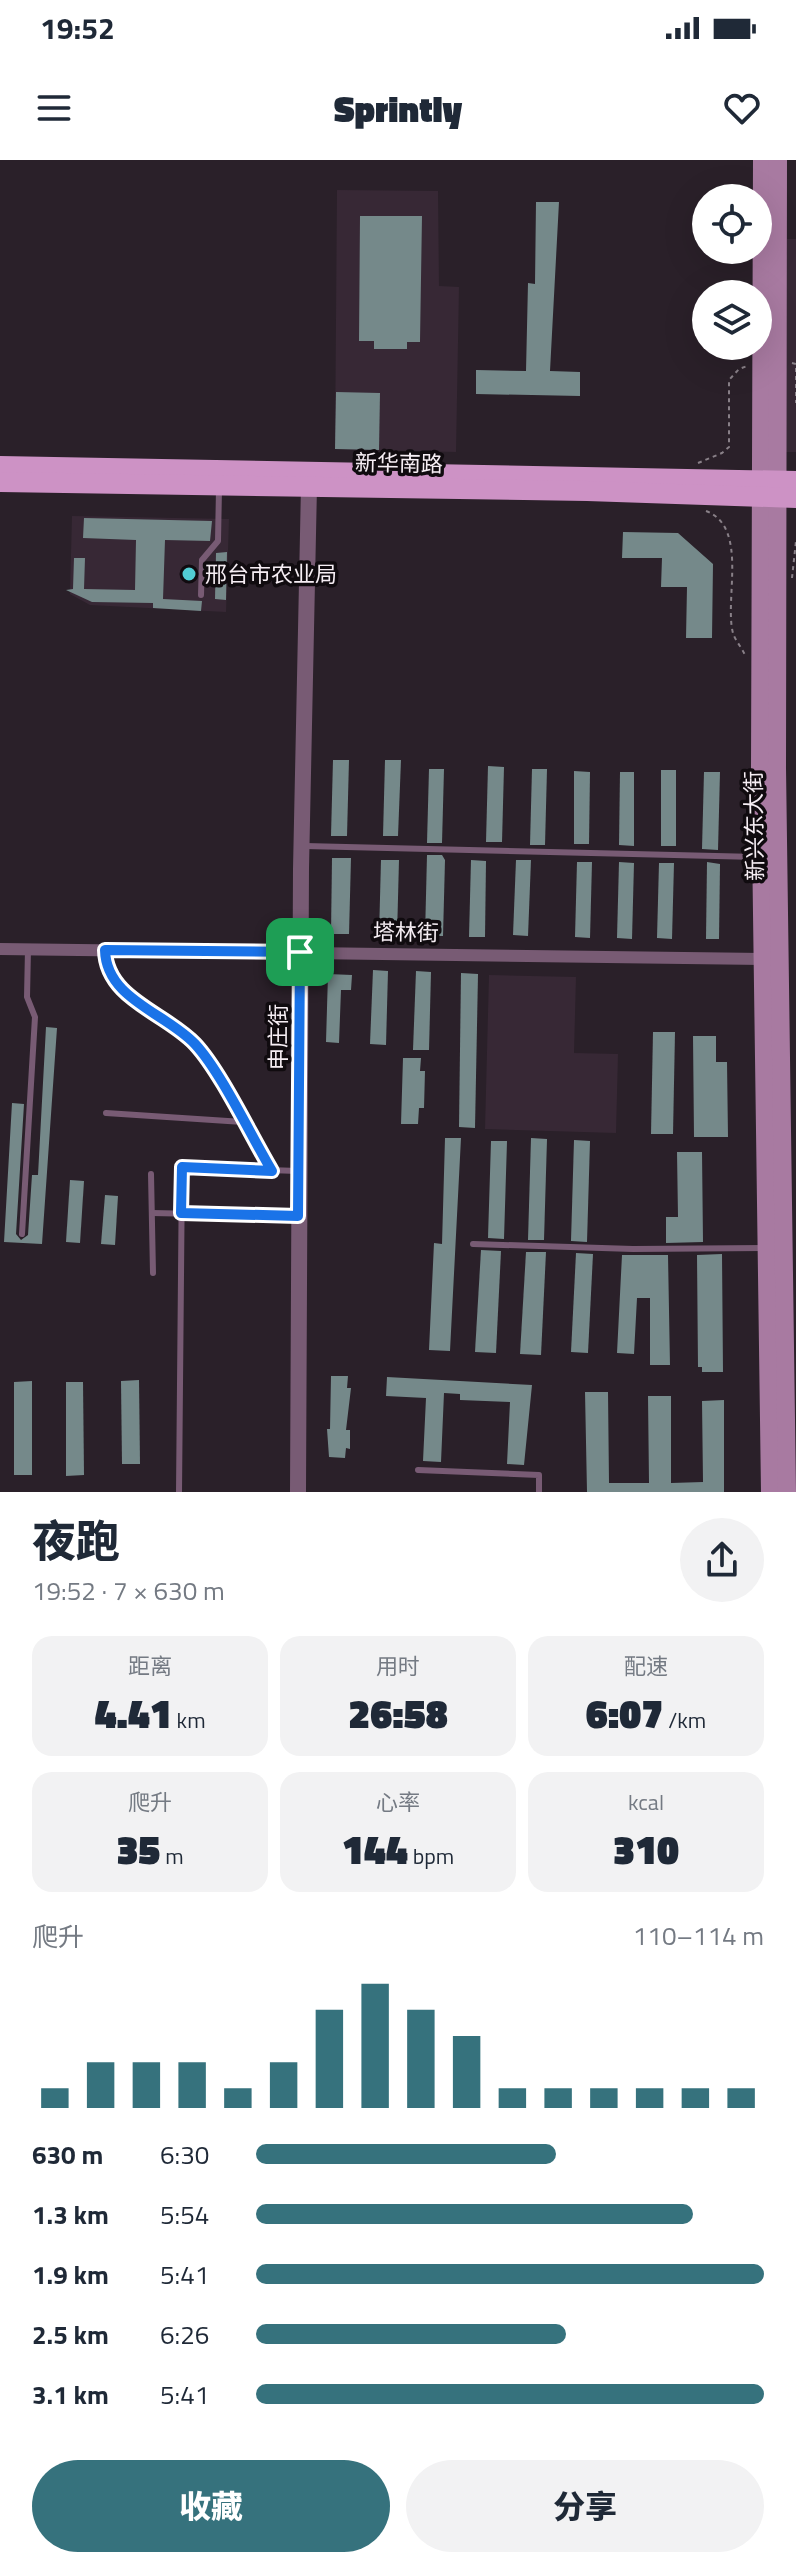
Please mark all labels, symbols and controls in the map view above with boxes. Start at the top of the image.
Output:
text: 19:52 [40,5,115,51]
text: Sprintly [334,81,462,136]
icon: menu [32,86,76,130]
icon: heart [720,86,764,130]
map controls [692,184,772,360]
button: locate [692,184,772,264]
button: layers [692,280,772,360]
street label: 新华南路 [355,445,443,481]
place label: 邢台市农业局 [205,557,337,591]
marker: 邢台市农业局 [180,565,198,583]
street label: 新兴东大街 [736,771,772,881]
street label: 塔林街 [373,914,439,950]
pin [266,918,334,986]
icon: arrive [278,930,322,974]
street label: 申庄街 [261,1004,295,1070]
text: 夜跑 [32,1507,120,1574]
button: share [680,1518,764,1602]
text: 19:52 · 7 × 630 m [32,1571,225,1610]
text: 距离 [128,1649,172,1683]
text: 用时 [376,1649,420,1683]
text: 配速 [624,1649,668,1683]
text: 4.41 [94,1683,172,1744]
text: 26:58 [348,1683,448,1744]
text: 6:07 [586,1683,663,1744]
text: km [172,1703,206,1737]
text: /km [663,1703,706,1737]
text: 爬升 [128,1785,172,1819]
text: 心率 [376,1785,420,1819]
text: kcal [628,1785,664,1819]
text: 35 [116,1819,160,1880]
text: 144 [342,1819,408,1880]
text: 310 [613,1819,679,1880]
text: m [160,1839,184,1873]
text: bpm [408,1839,454,1873]
text: 110–114 m [633,1916,764,1955]
text: 爬升 [32,1917,84,1956]
text: 630 m [32,2135,103,2174]
text: 6:30 [160,2135,209,2174]
text: 1.3 km [32,2195,109,2234]
text: 5:54 [160,2195,209,2234]
text: 1.9 km [32,2255,109,2294]
text: 5:41 [160,2255,209,2294]
text: 2.5 km [32,2315,109,2354]
text: 6:26 [160,2315,209,2354]
text: 3.1 km [32,2375,109,2414]
text: 5:41 [160,2375,209,2414]
button: 收藏 [32,2460,390,2552]
button: 分享 [406,2460,764,2552]

